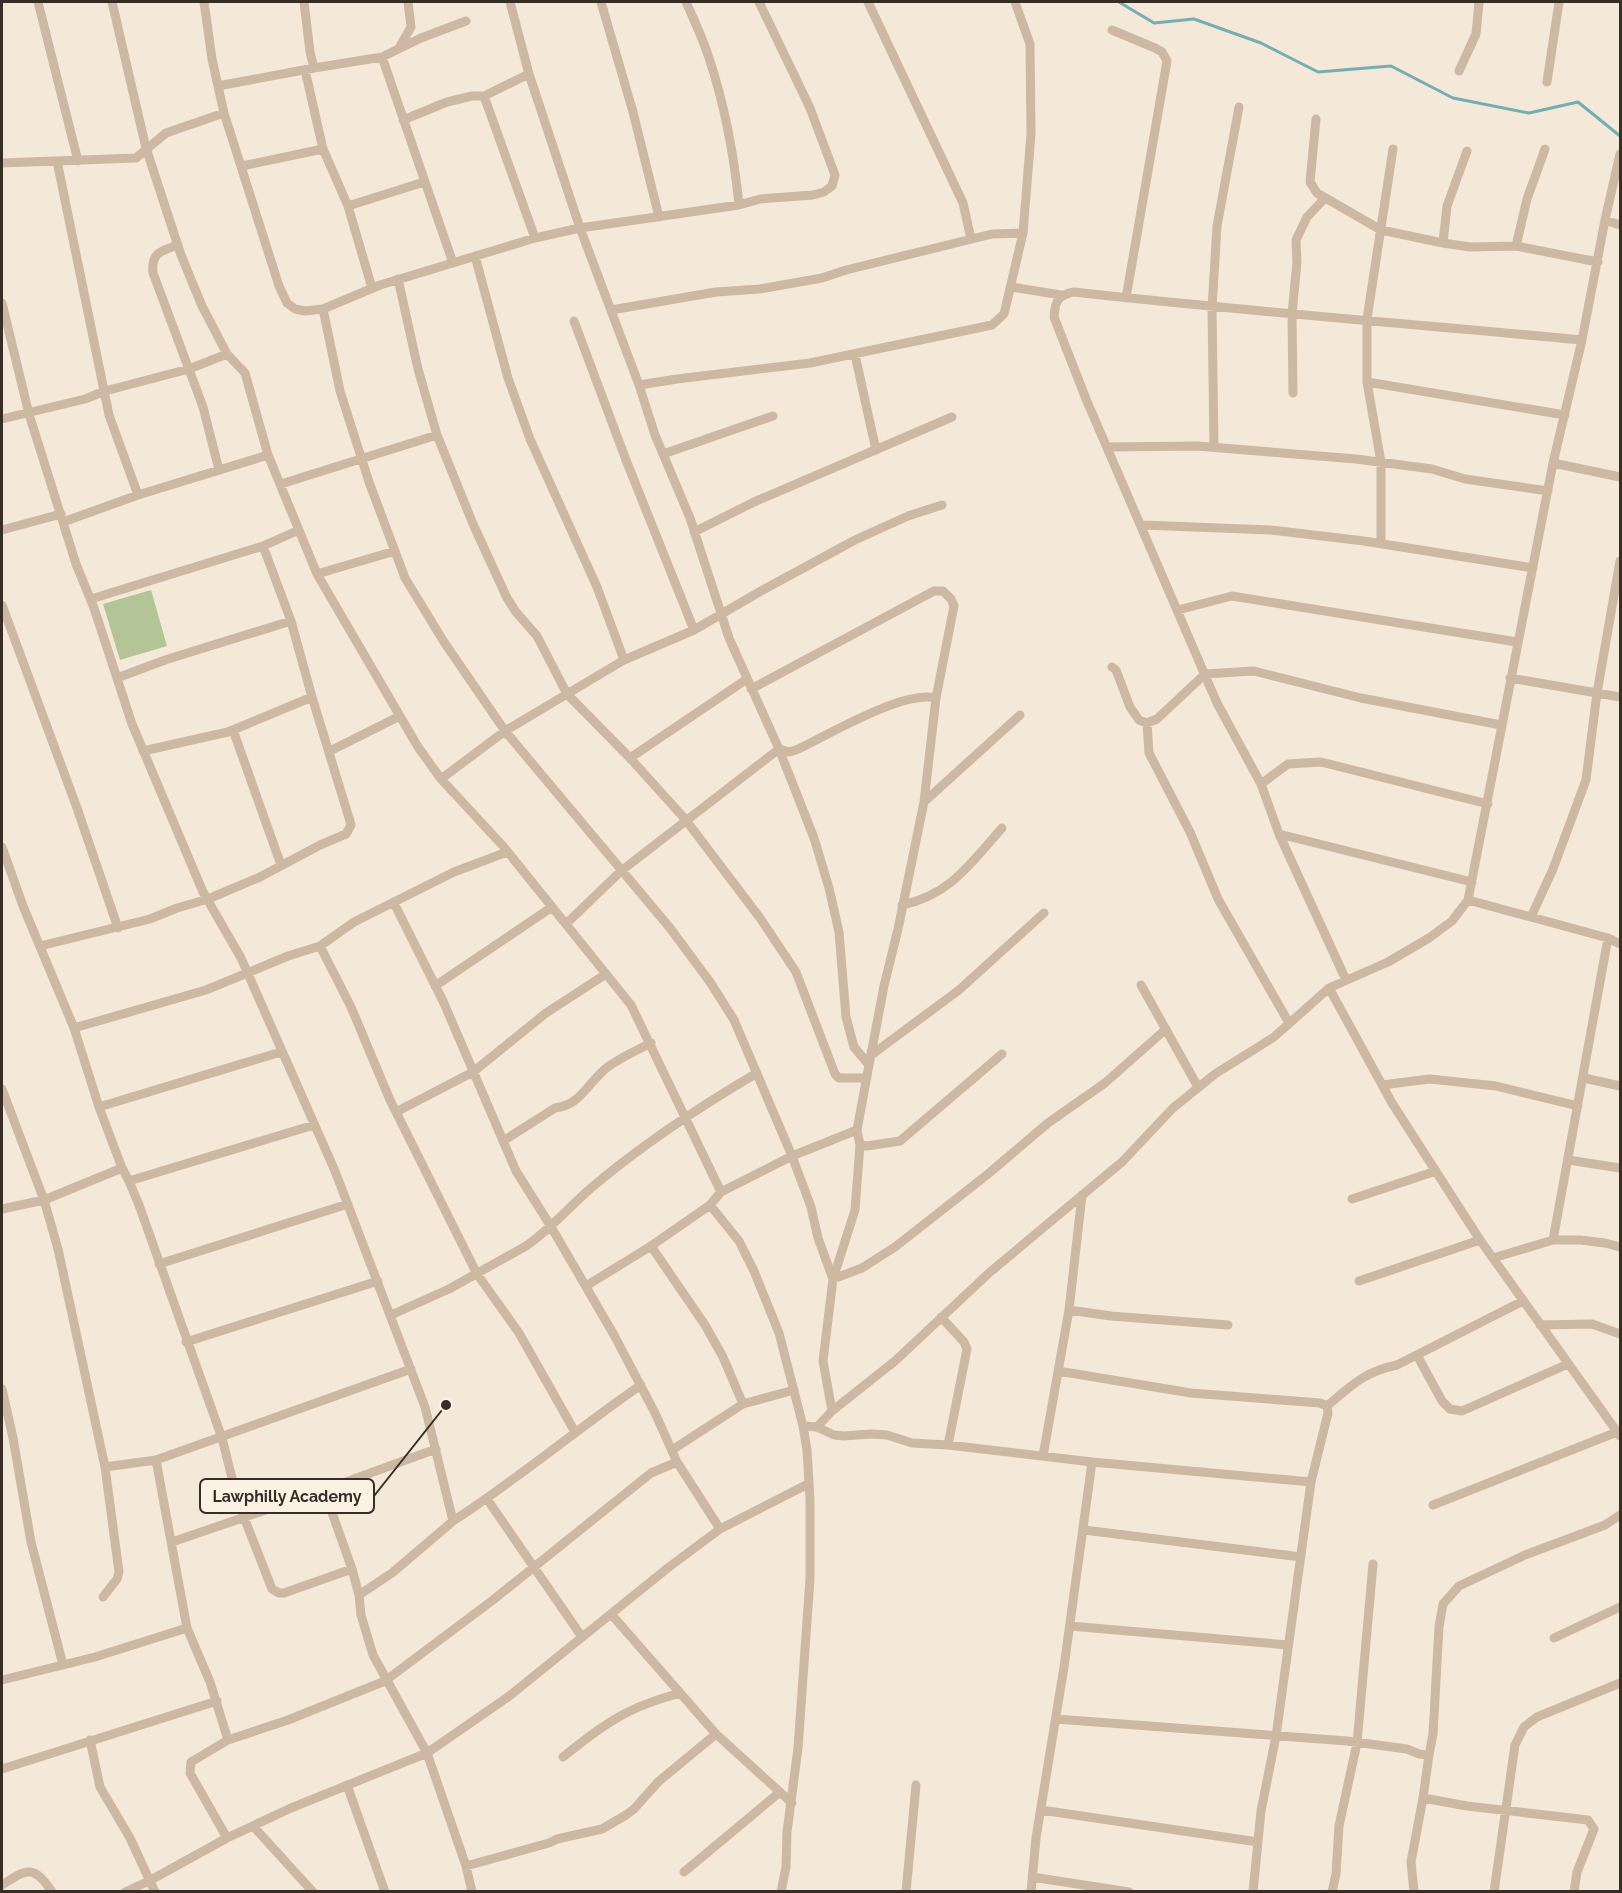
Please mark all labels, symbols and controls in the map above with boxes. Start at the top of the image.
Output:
callout: Lawphilly Academy [200,1479,374,1513]
text: Lawphilly Academy [212,1487,362,1506]

